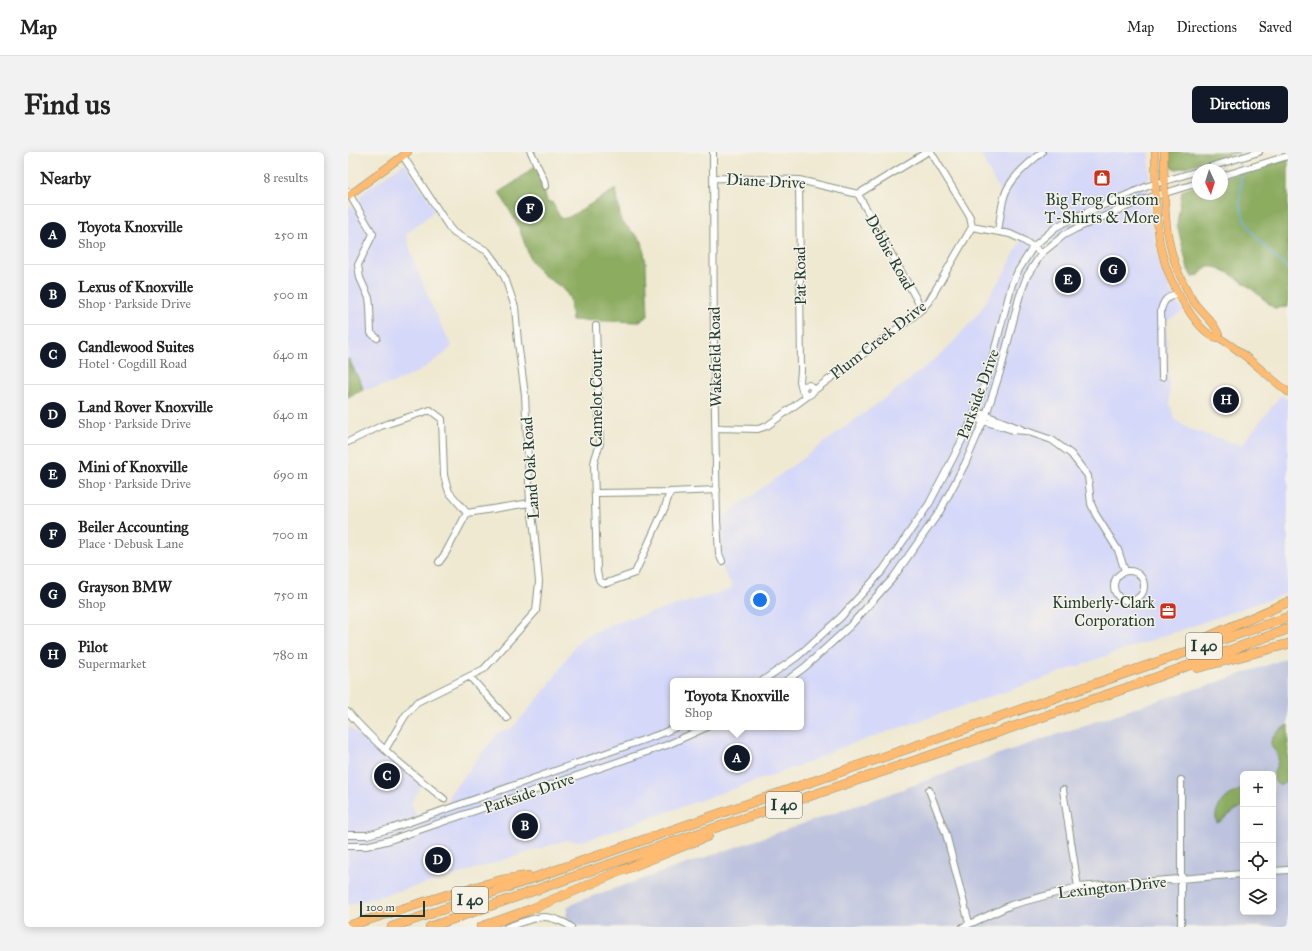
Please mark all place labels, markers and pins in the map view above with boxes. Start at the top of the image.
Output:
shop icon: Big Frog Custom T-Shirts & More [1092,168,1112,188]
place label: Big Frog Custom T-Shirts & More [1045,190,1160,227]
pin: F [517,194,543,224]
pin: G [1100,255,1126,285]
pin: E [1055,265,1081,295]
pin: H [1213,385,1239,415]
place label: Kimberly-Clark Corporation [1052,593,1156,630]
office icon: Kimberly-Clark Corporation [1158,601,1178,621]
pin: A [724,743,750,773]
pin: C [374,761,400,791]
pin: B [512,811,538,841]
pin: D [425,845,451,875]

